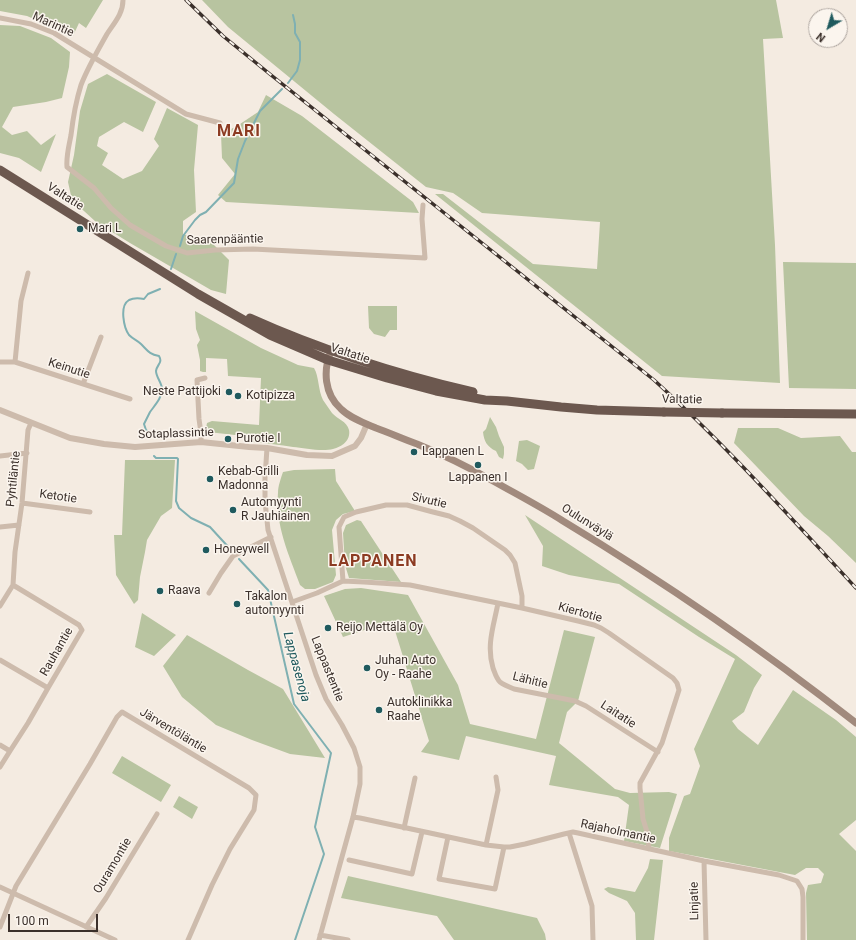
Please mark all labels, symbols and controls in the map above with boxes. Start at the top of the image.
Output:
north arrow [808,8,848,48]
street label: Marintie [30,10,76,40]
text: N [814,30,828,45]
district label: MARI [217,122,261,142]
street label: Valtatie [44,180,86,214]
place label: Mari L [88,222,121,236]
marker: Mari L [75,224,85,234]
street label: Saarenpääntie [187,232,263,248]
street label: Valtatie [329,341,371,367]
street label: Keinutie [46,355,92,383]
place label: Neste Pattijoki [143,385,221,399]
marker: Neste Pattijoki [224,387,234,397]
place label: Kotipizza [246,389,295,403]
marker: Kotipizza [233,391,243,401]
street label: Valtatie [662,392,702,408]
street label: Sotaplassintie [138,425,214,443]
place label: Purotie I [236,432,280,446]
marker: Purotie I [223,434,233,444]
place label: Lappanen L [422,445,484,459]
marker: Lappanen L [409,447,419,457]
street label: Pyhtiläntie [4,450,24,508]
marker: Lappanen I [473,460,483,470]
place label: Kebab-Grilli Madonna [218,465,279,493]
place label: Lappanen I [449,471,507,485]
marker: Kebab-Grilli Madonna [205,474,215,484]
street label: Ketotie [38,487,78,507]
street label: Sivutie [410,490,448,512]
place label: Automyynti R Jauhiainen [241,496,310,524]
street label: Oulunväylä [558,501,616,545]
marker: Automyynti R Jauhiainen [228,505,238,515]
place label: Honeywell [214,543,269,557]
marker: Honeywell [201,545,211,555]
district label: LAPPANEN [328,552,418,572]
place label: Raava [168,584,201,598]
marker: Raava [155,586,165,596]
place label: Takalon automyynti [245,590,304,618]
marker: Takalon automyynti [232,599,242,609]
street label: Kiertotie [556,600,604,626]
place label: Reijo Mettälä Oy [336,621,423,635]
marker: Reijo Mettälä Oy [323,623,333,633]
street label: Rauhantie [37,625,77,679]
water label: Lappasenoja [279,630,313,704]
street label: Lappastentie [307,634,347,704]
place label: Juhan Auto Oy - Raahe [375,654,436,682]
marker: Juhan Auto Oy - Raahe [362,663,372,673]
street label: Lähitie [511,670,549,692]
place label: Autoklinikka Raahe [387,696,452,724]
street label: Laitatie [597,698,639,732]
street label: Järventöläntie [137,705,209,757]
marker: Autoklinikka Raahe [374,705,384,715]
street label: Rajaholmantie [579,817,657,847]
street label: Ouramontie [91,836,135,896]
street label: Linjatie [687,882,703,920]
scale bar [10,906,100,932]
text: 100 m [15,914,49,928]

